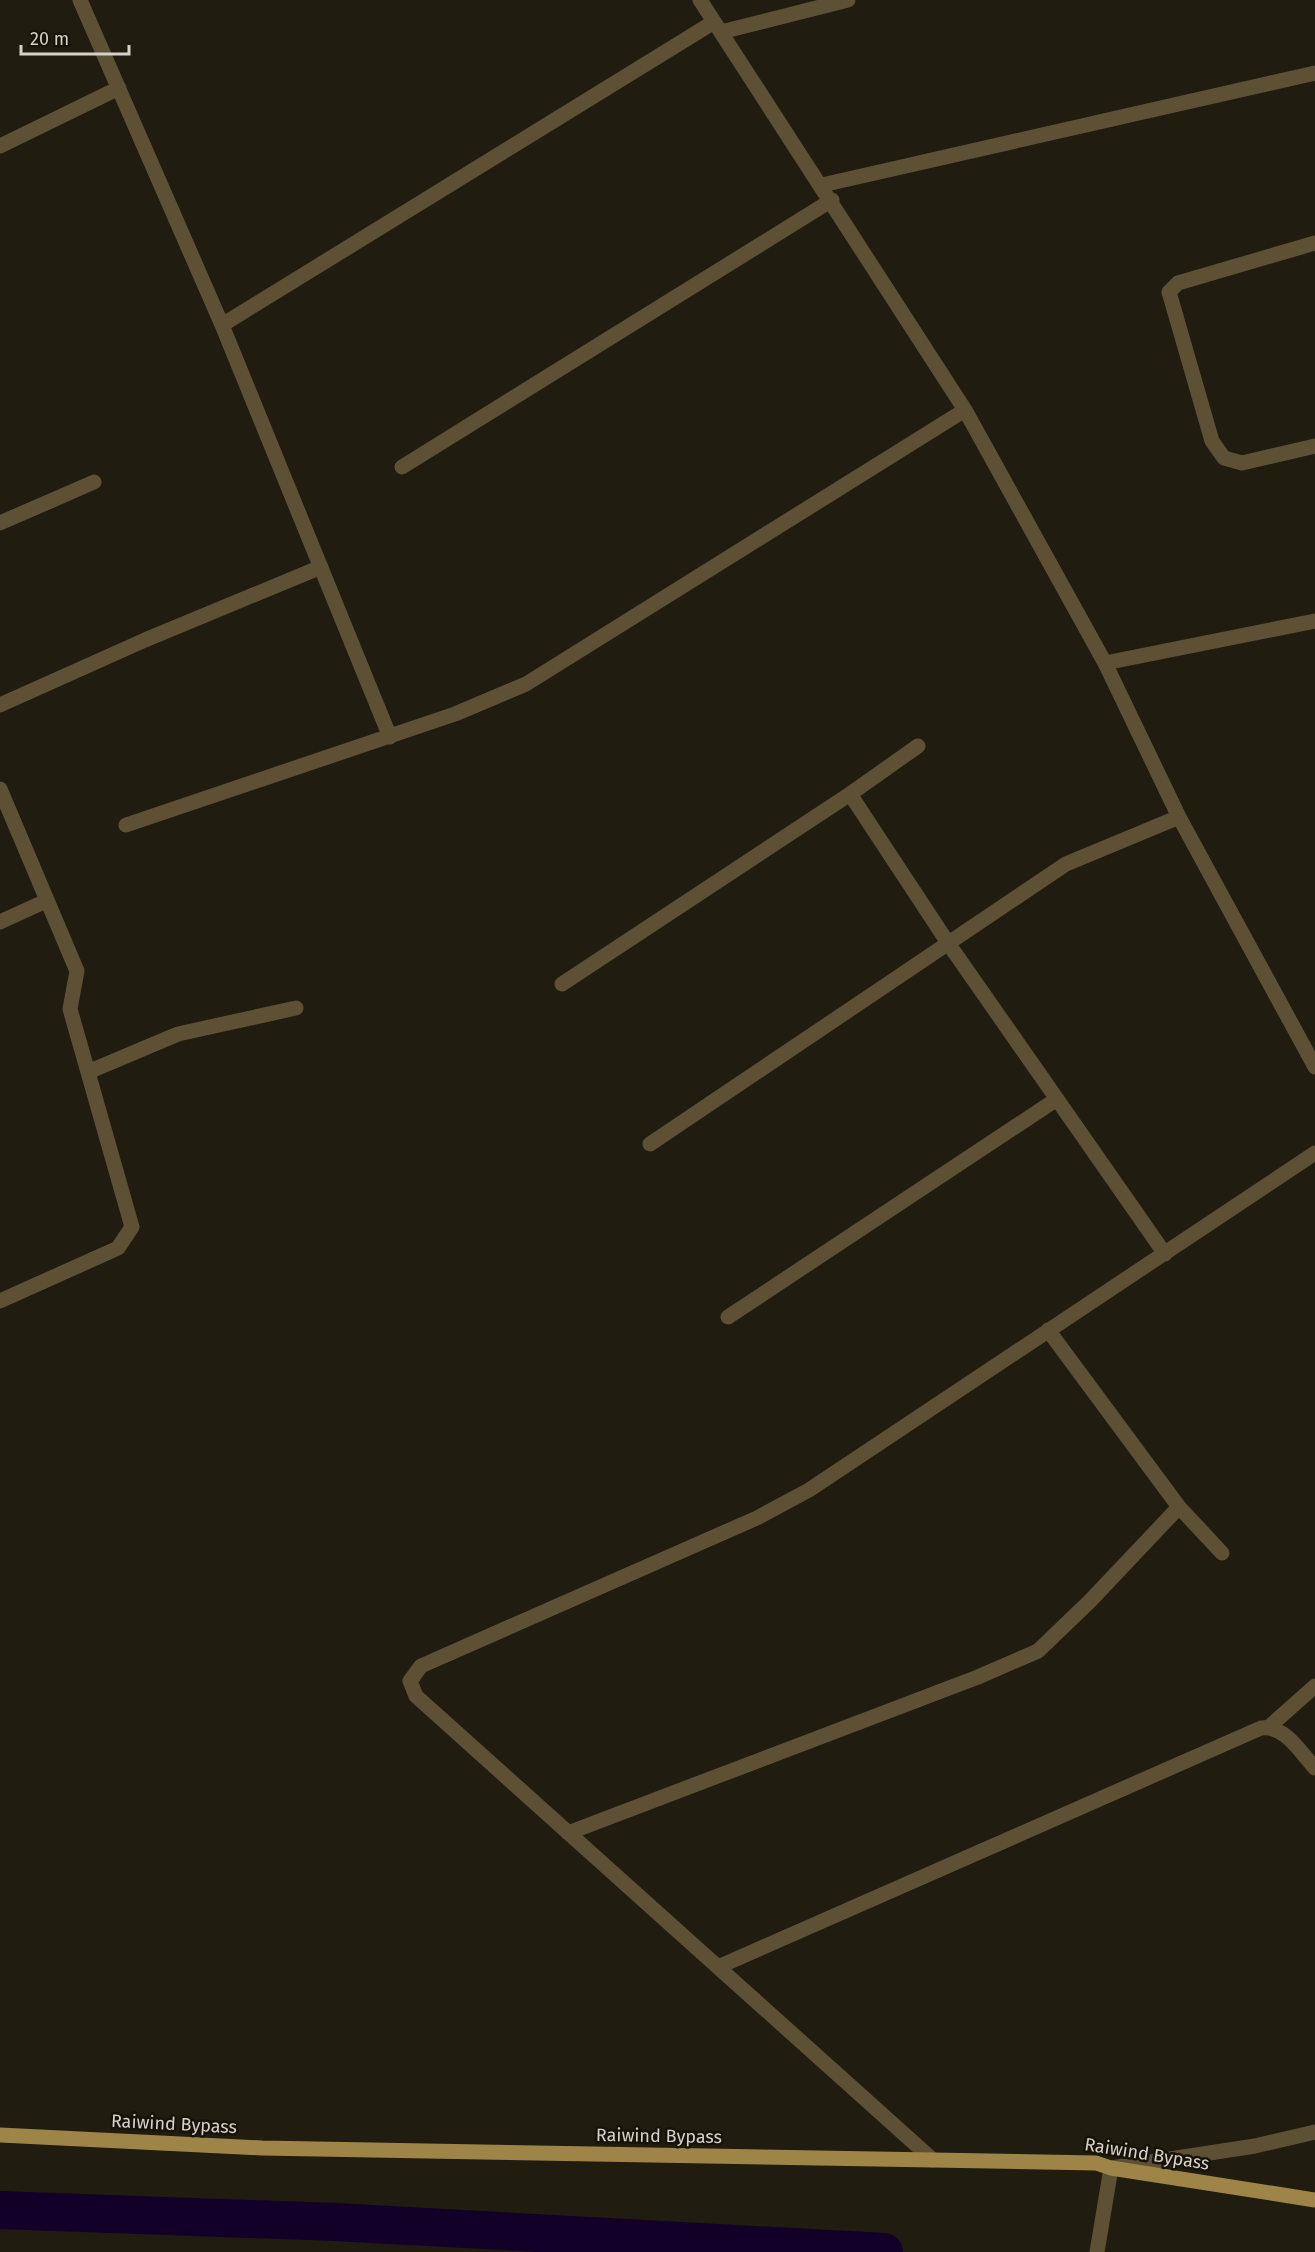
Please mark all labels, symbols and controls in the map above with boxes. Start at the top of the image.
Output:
scale bar [21,18,129,56]
text: 20 m [30,28,69,50]
street label: Raiwind Bypass [110,2110,238,2138]
street label: Raiwind Bypass [596,2124,722,2148]
street label: Raiwind Bypass [1083,2133,1211,2175]

